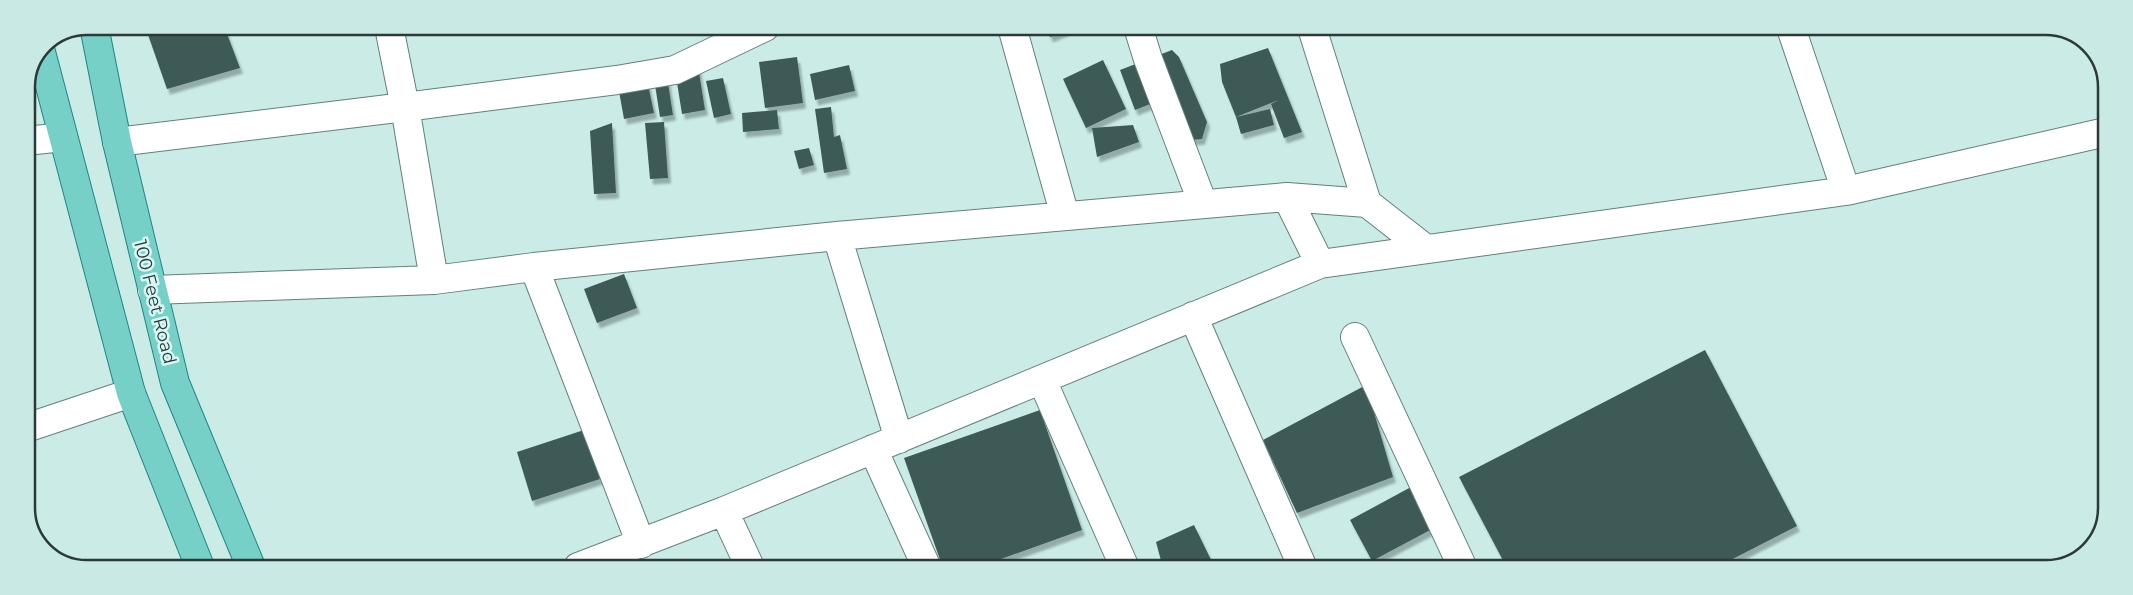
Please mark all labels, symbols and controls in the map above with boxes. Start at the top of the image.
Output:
street label: 100 Feet Road [129,238,181,366]

